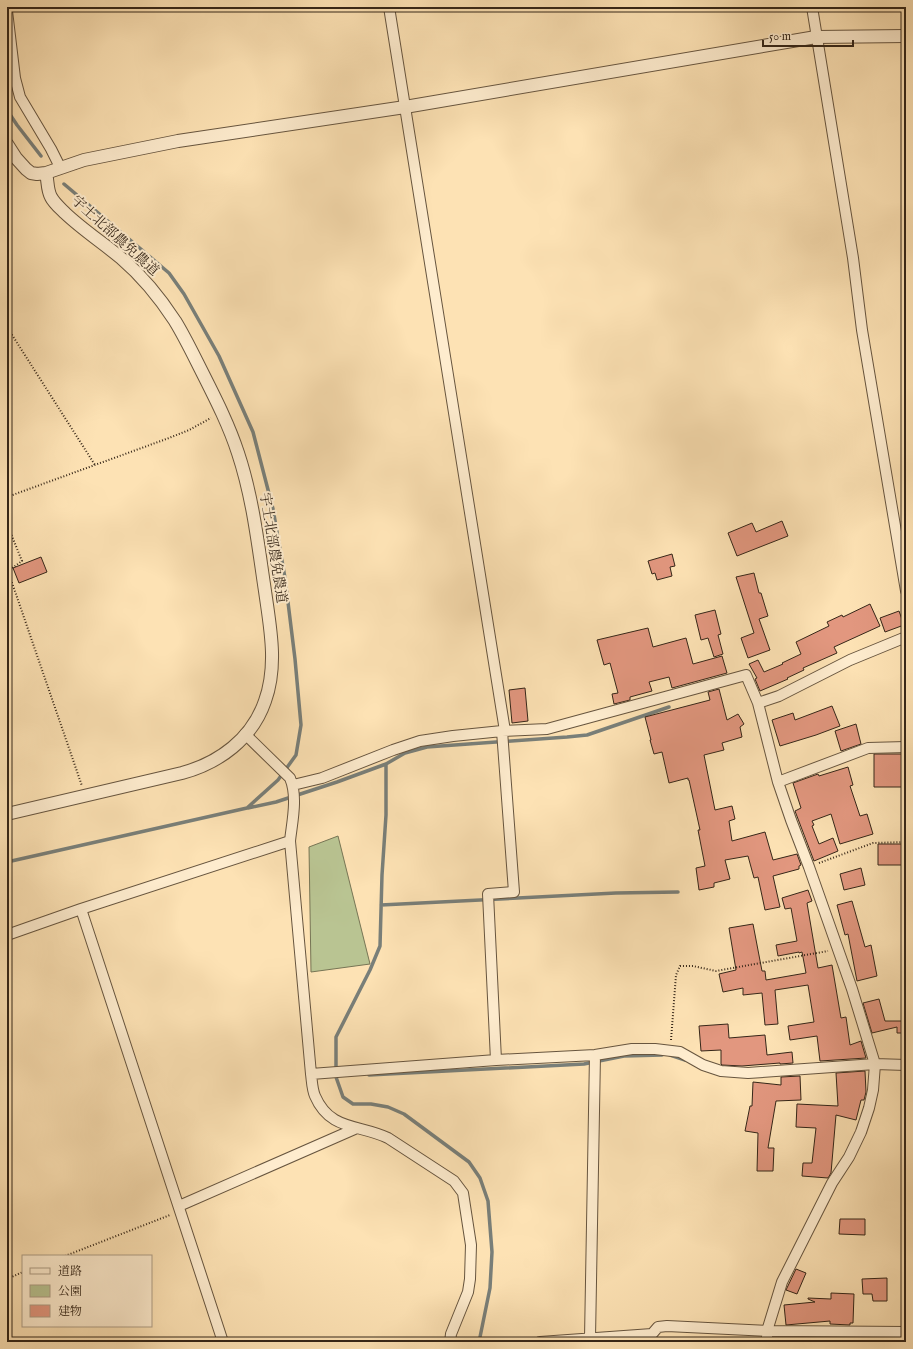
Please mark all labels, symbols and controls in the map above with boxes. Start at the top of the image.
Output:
scale bar [763,22,853,48]
text: 50 m [769,29,791,44]
street label: 宇土北部農免農道 [67,192,163,280]
street label: 宇土北部農免農道 [255,491,291,605]
legend [22,1255,152,1327]
text: 道路 [58,1264,82,1279]
text: 公園 [58,1284,82,1299]
text: 建物 [58,1304,82,1319]

